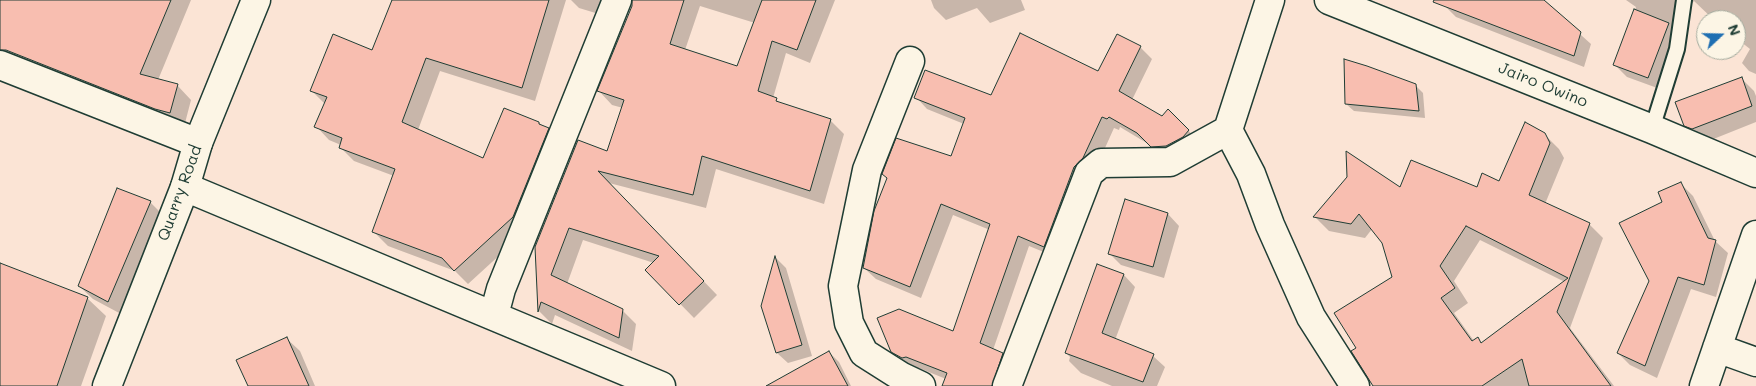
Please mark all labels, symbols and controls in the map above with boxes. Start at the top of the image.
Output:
north arrow [1696,10,1746,60]
text: N [1724,21,1745,38]
street label: Jairo Owino [1496,58,1590,112]
street label: Quarry Road [154,142,206,244]

